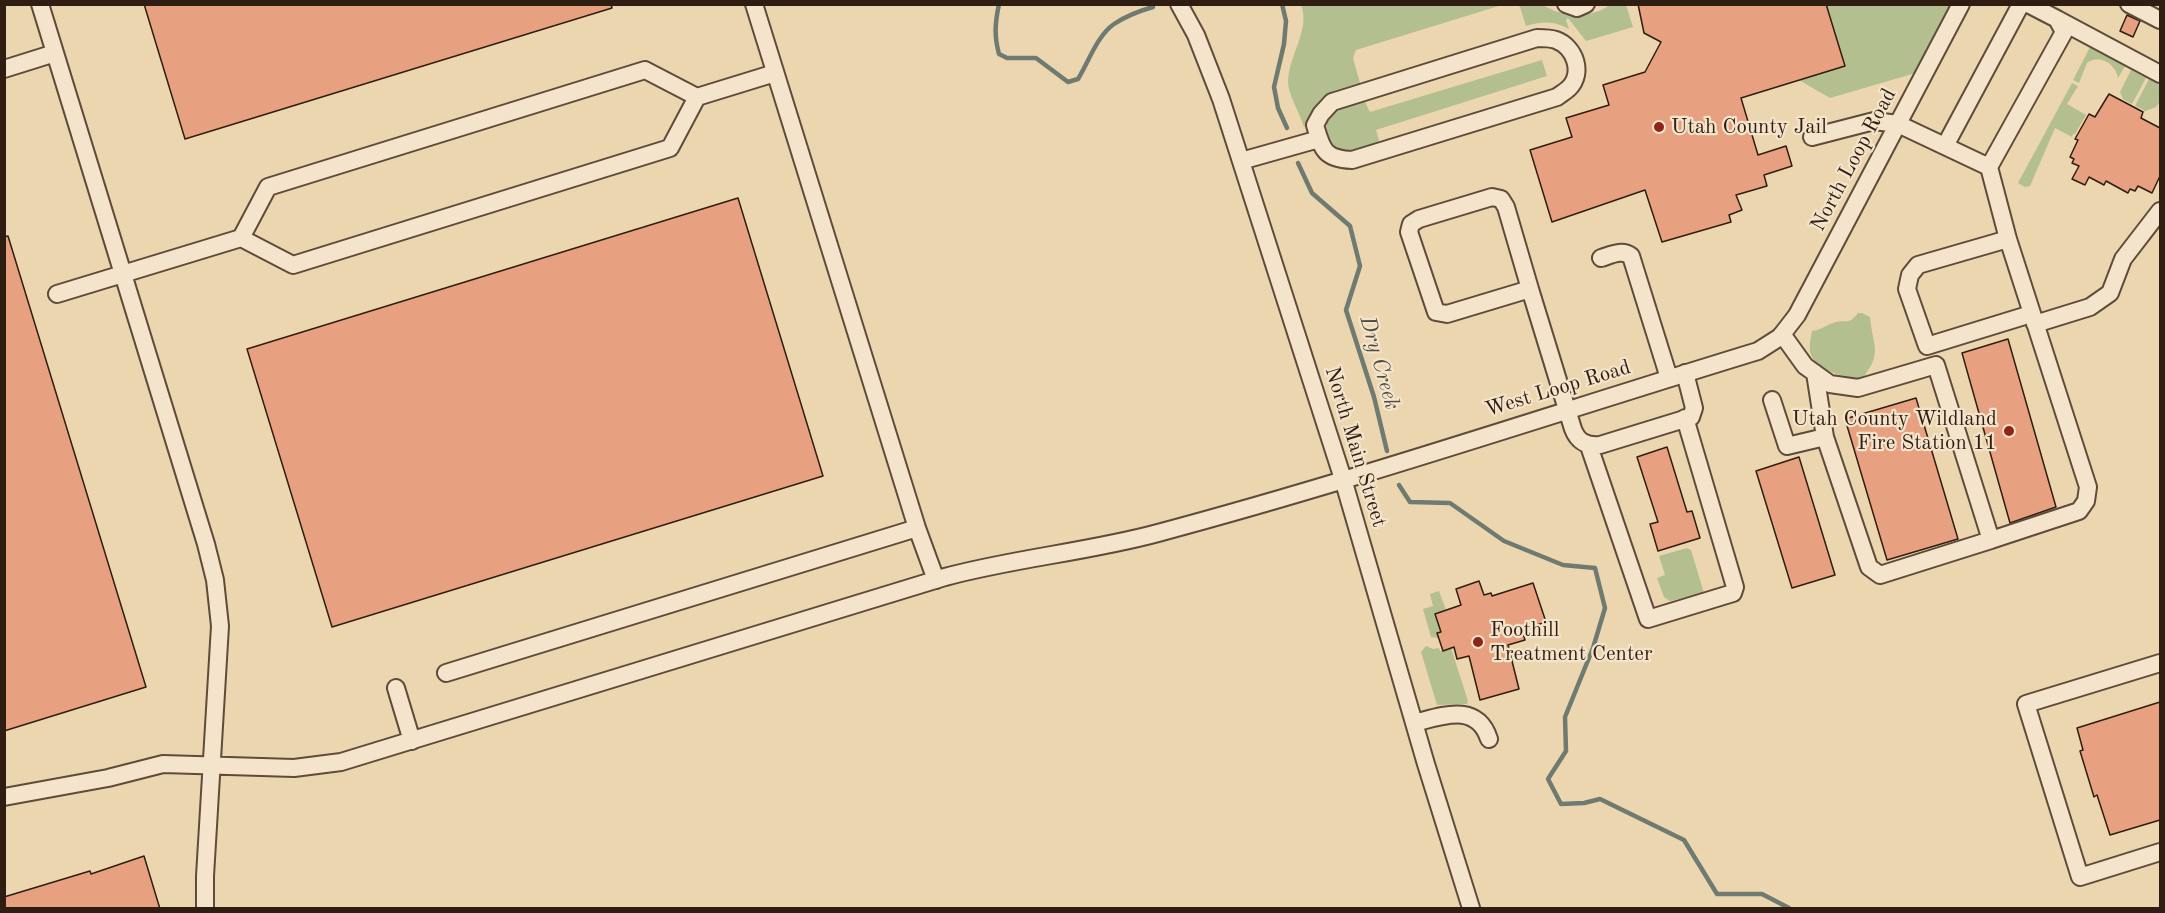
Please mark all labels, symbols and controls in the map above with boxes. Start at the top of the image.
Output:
street label: North Loop Road [1806,84,1902,236]
place label: Utah County Jail [1671,114,1827,140]
marker: Utah County Jail [1652,120,1666,134]
water label: Dry Creek [1353,313,1405,413]
street label: West Loop Road [1482,355,1634,423]
street label: North Main Street [1319,364,1391,530]
place label: Utah County Wildland Fire Station 11 [1792,406,1997,456]
marker: Utah County Wildland Fire Station 11 [2002,424,2016,438]
place label: Foothill Treatment Center [1490,617,1653,667]
marker: Foothill Treatment Center [1471,635,1485,649]

